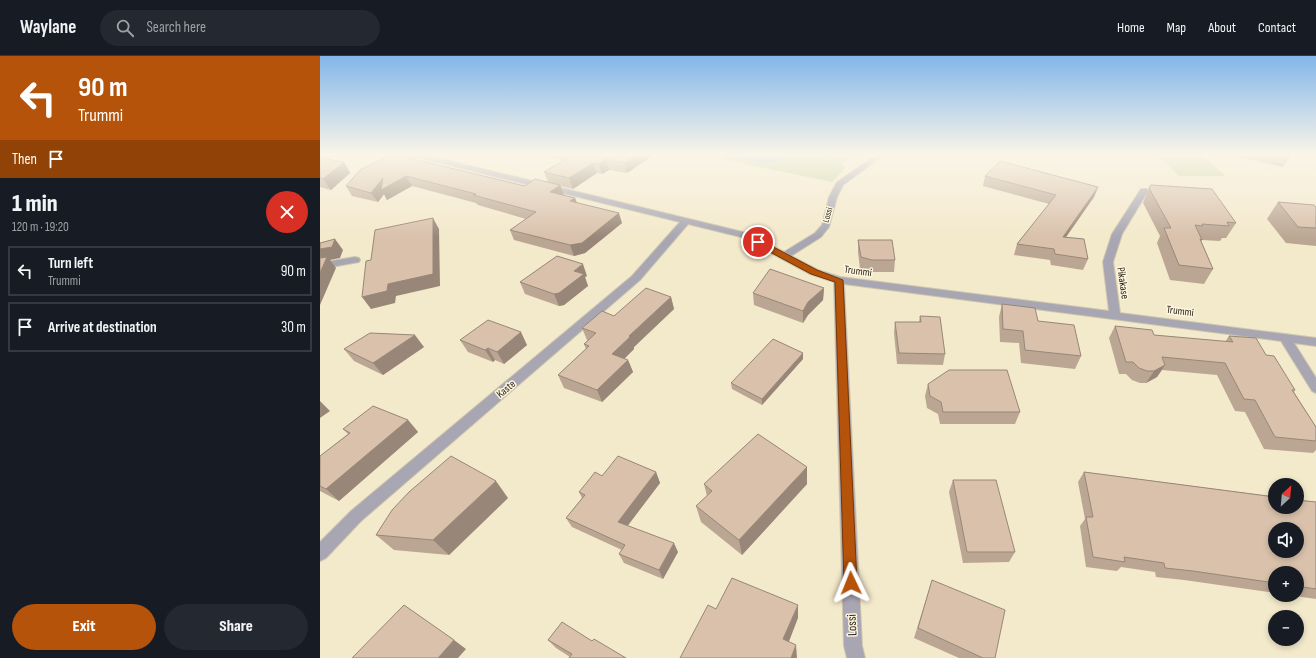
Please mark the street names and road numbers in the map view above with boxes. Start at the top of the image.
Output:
street label: Lossi [821,206,835,224]
street label: Trummi [843,263,873,279]
street label: Pikakase [1114,266,1132,300]
street label: Trummi [1166,303,1194,319]
street label: Kaste [494,377,518,401]
street label: Lossi [844,614,860,636]

